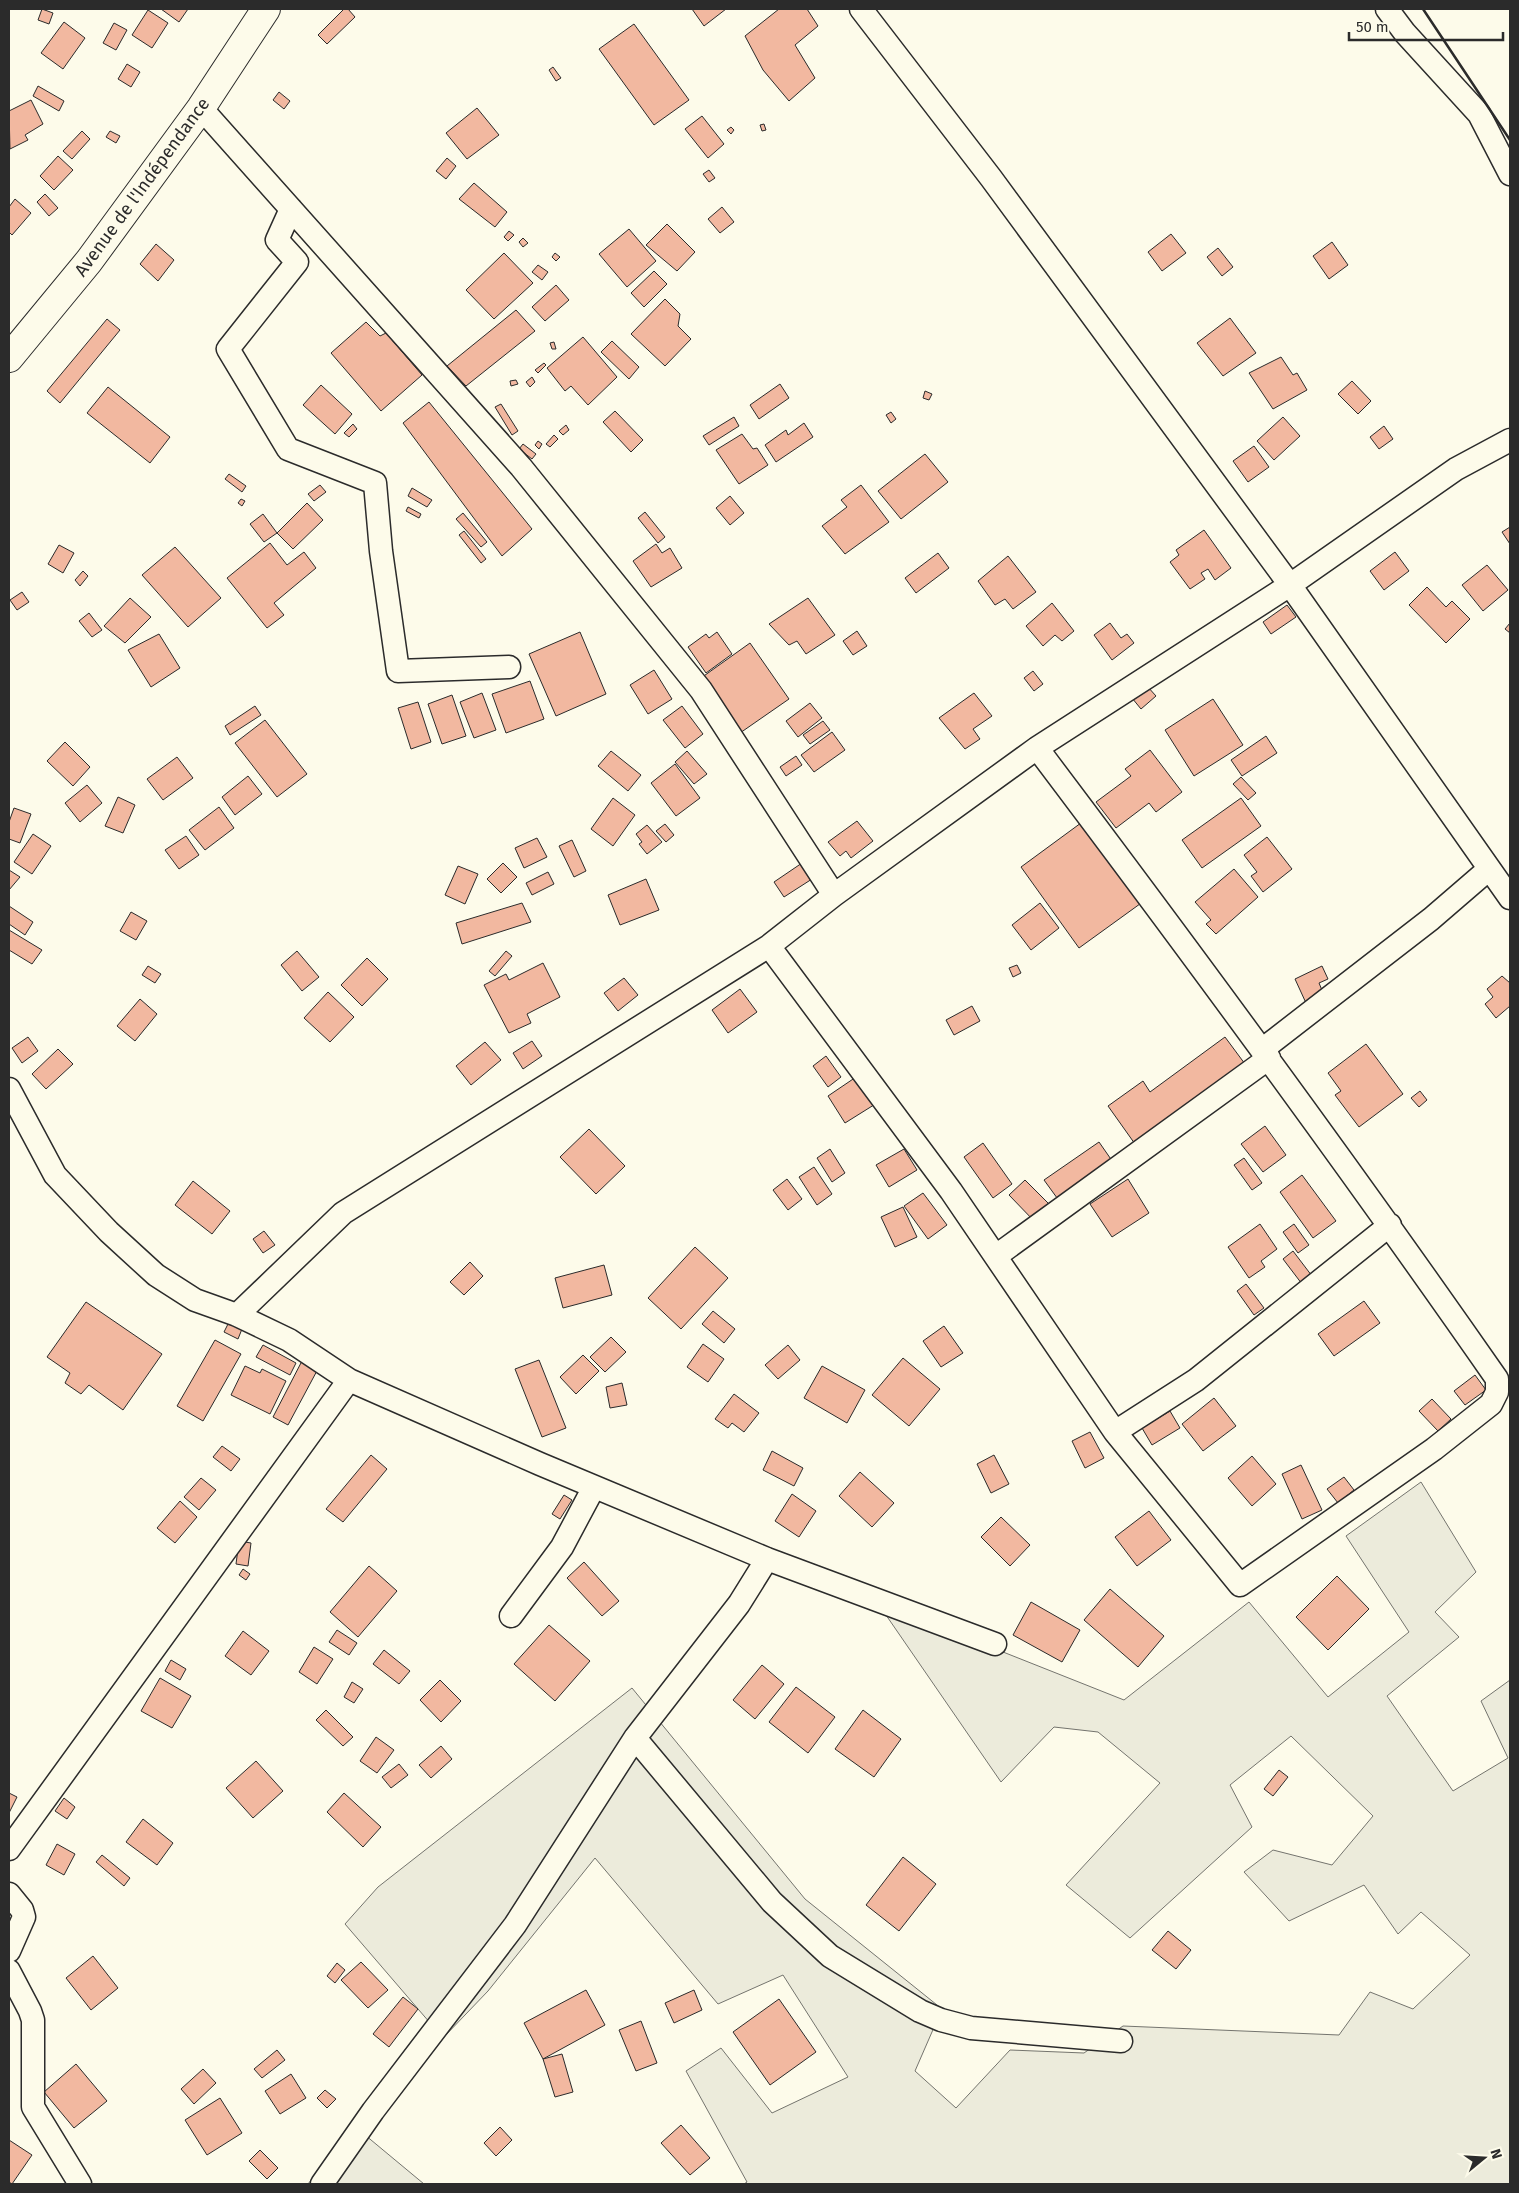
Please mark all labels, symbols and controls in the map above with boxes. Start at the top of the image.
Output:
scale bar [1349,10,1503,42]
text: 50 m [1356,18,1389,36]
street label: Avenue de l'Indépendance [70,93,214,281]
north arrow [1459,2133,1509,2183]
text: N [1486,2147,1505,2161]

